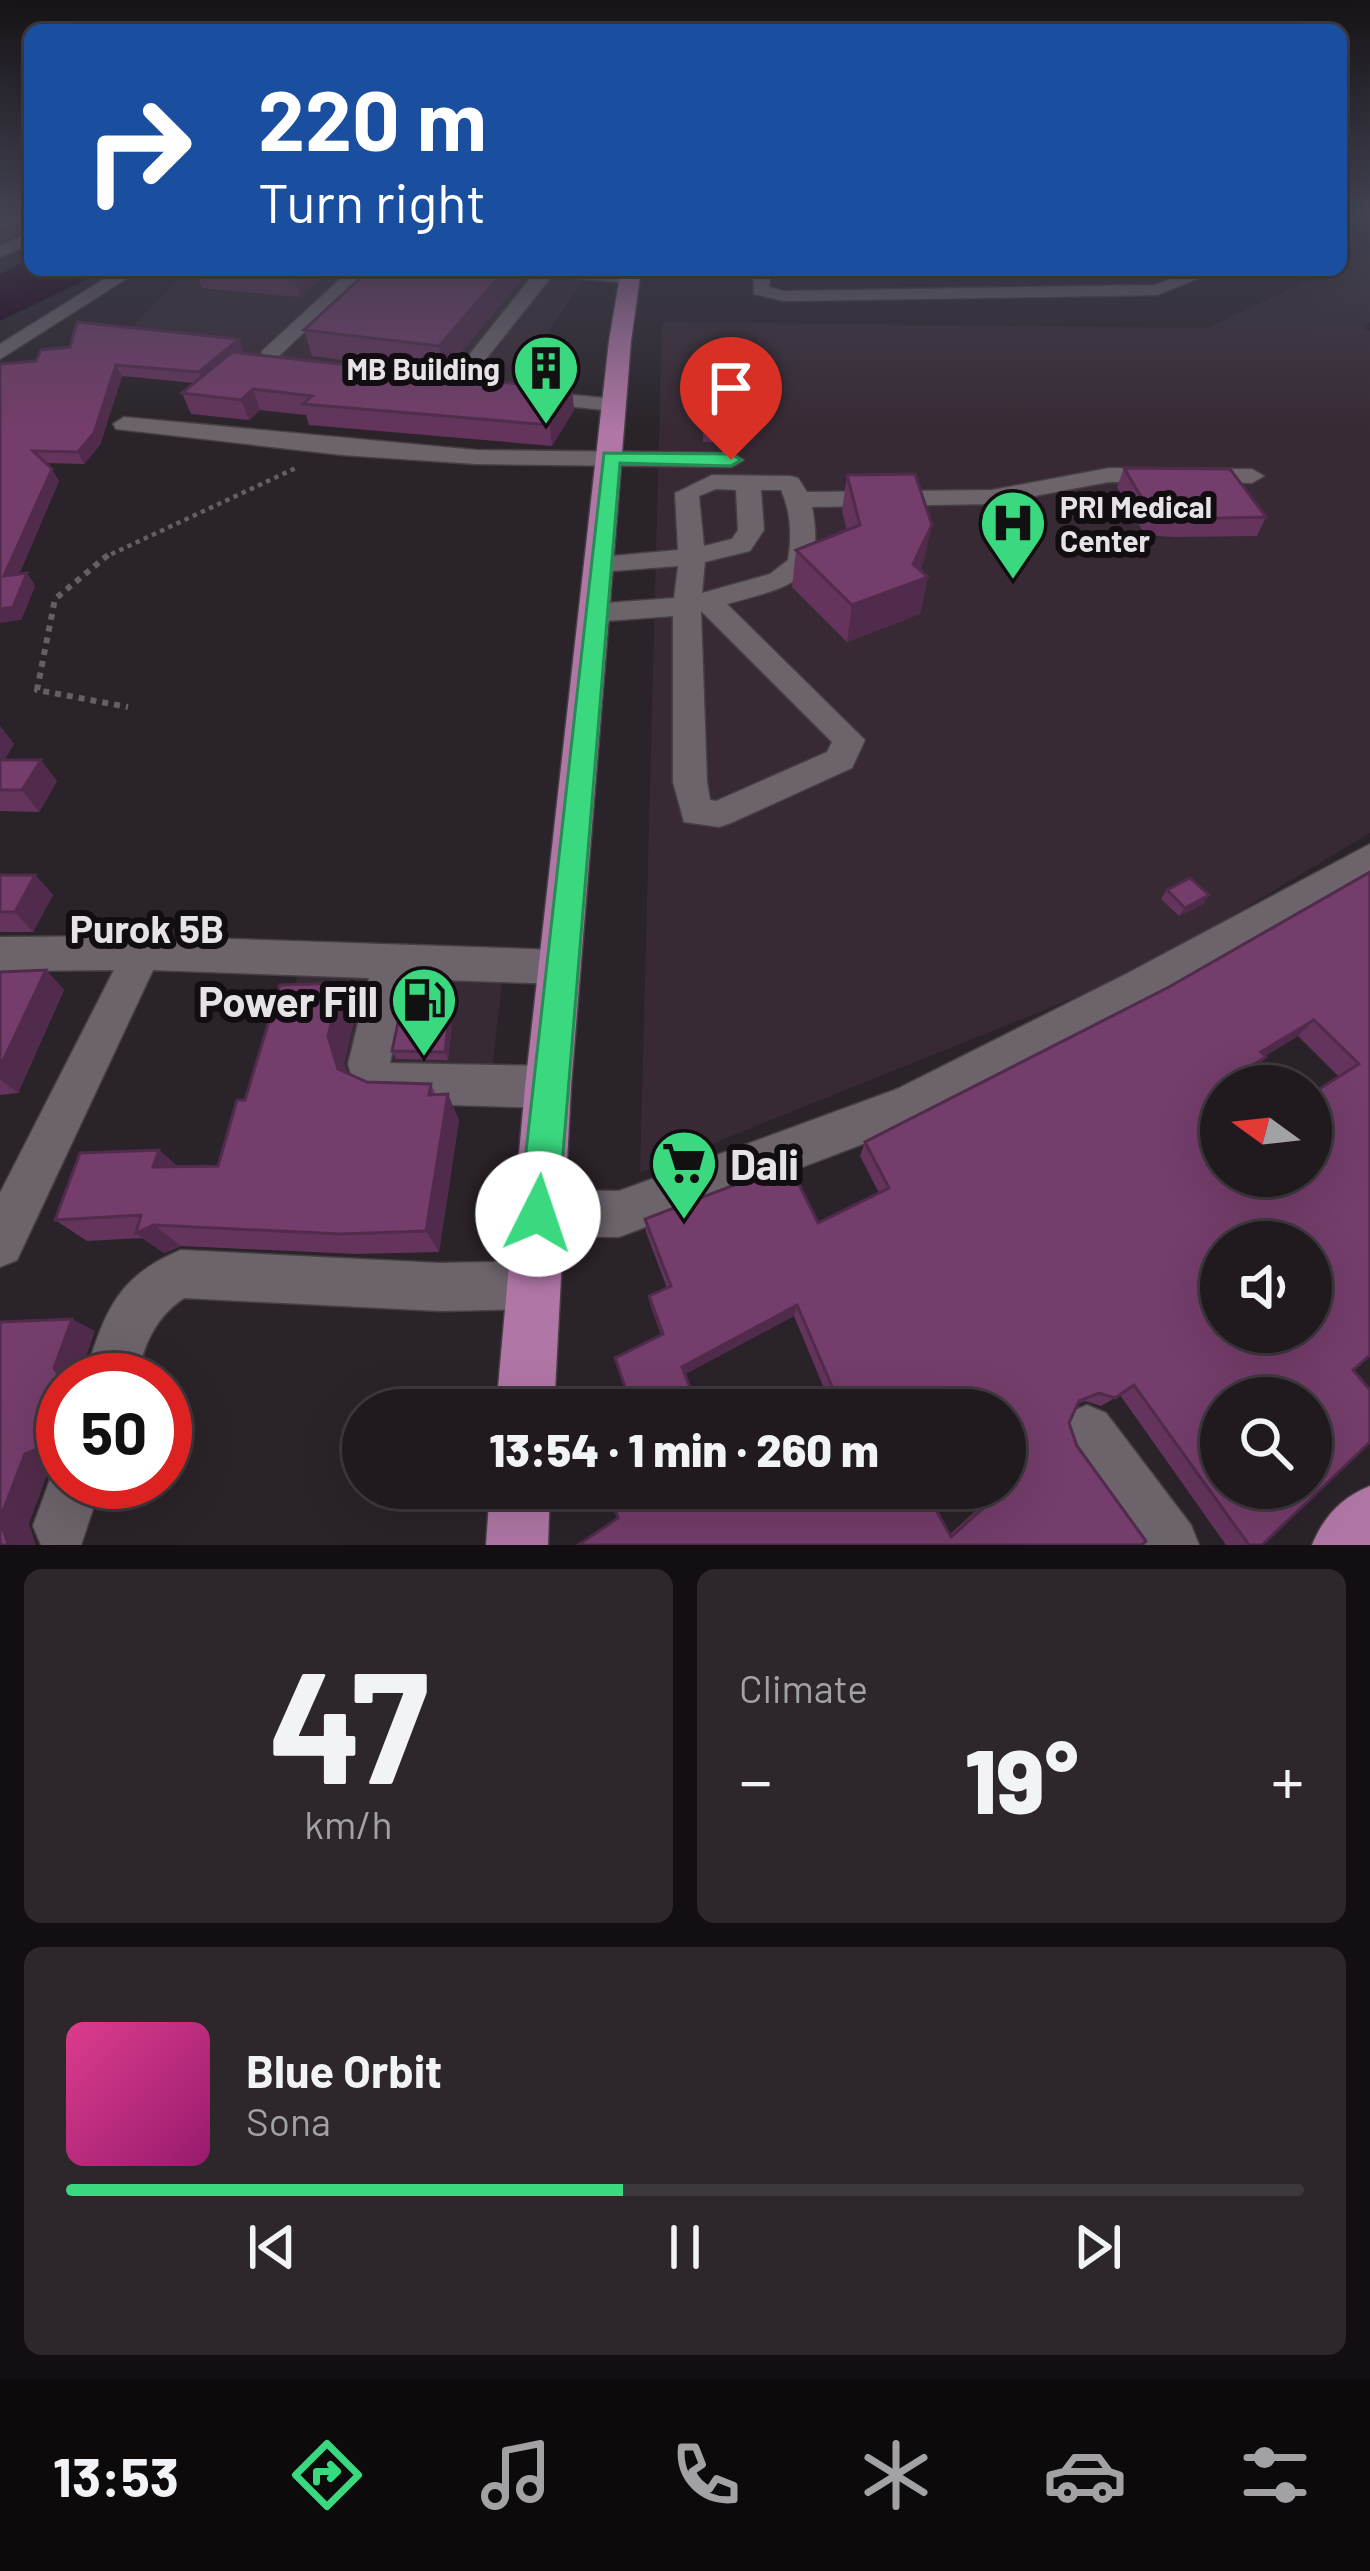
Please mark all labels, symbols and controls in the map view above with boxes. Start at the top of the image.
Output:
text: 220 m [258,67,487,168]
icon: right [60,72,216,228]
text: Turn right [258,169,486,234]
building icon: MB Building [511,333,581,427]
pin [680,337,782,460]
place label: MB Building [346,350,500,386]
icon: arrive [698,355,764,421]
hospital icon: PRI Medical Center [978,488,1048,582]
place label: PRI Medical Center [1060,488,1212,558]
district label: Purok 5B [70,904,224,951]
fuel station icon: Power Fill [389,965,459,1059]
place label: Power Fill [198,975,378,1025]
north arrow [1200,1065,1332,1197]
map controls [1200,1065,1332,1509]
supermarket icon: Dali [649,1128,719,1222]
place label: Dali [730,1138,799,1188]
position arrow [475,1151,601,1277]
button: sound [1200,1221,1332,1353]
speed limit sign: 50 [36,1353,192,1509]
button: search [1200,1377,1332,1509]
text: 13:54 · 1 min · 260 m [489,1422,879,1476]
text: 47 [268,1628,429,1815]
text: Climate [739,1664,868,1711]
text: 19° [965,1724,1078,1832]
text: − [739,1739,772,1818]
text: + [1271,1739,1304,1818]
text: km/h [304,1800,393,1847]
text: Blue Orbit [246,2043,442,2097]
text: Sona [246,2097,331,2144]
icon: previous [239,2214,305,2280]
icon: pause [652,2214,718,2280]
icon: next [1065,2214,1131,2280]
icon: directions [285,2433,369,2517]
icon: music [474,2433,558,2517]
icon: phone [664,2433,748,2517]
icon: climate [854,2433,938,2517]
icon: car [1043,2433,1127,2517]
icon: filters [1233,2433,1317,2517]
text: 13:53 [53,2443,179,2508]

